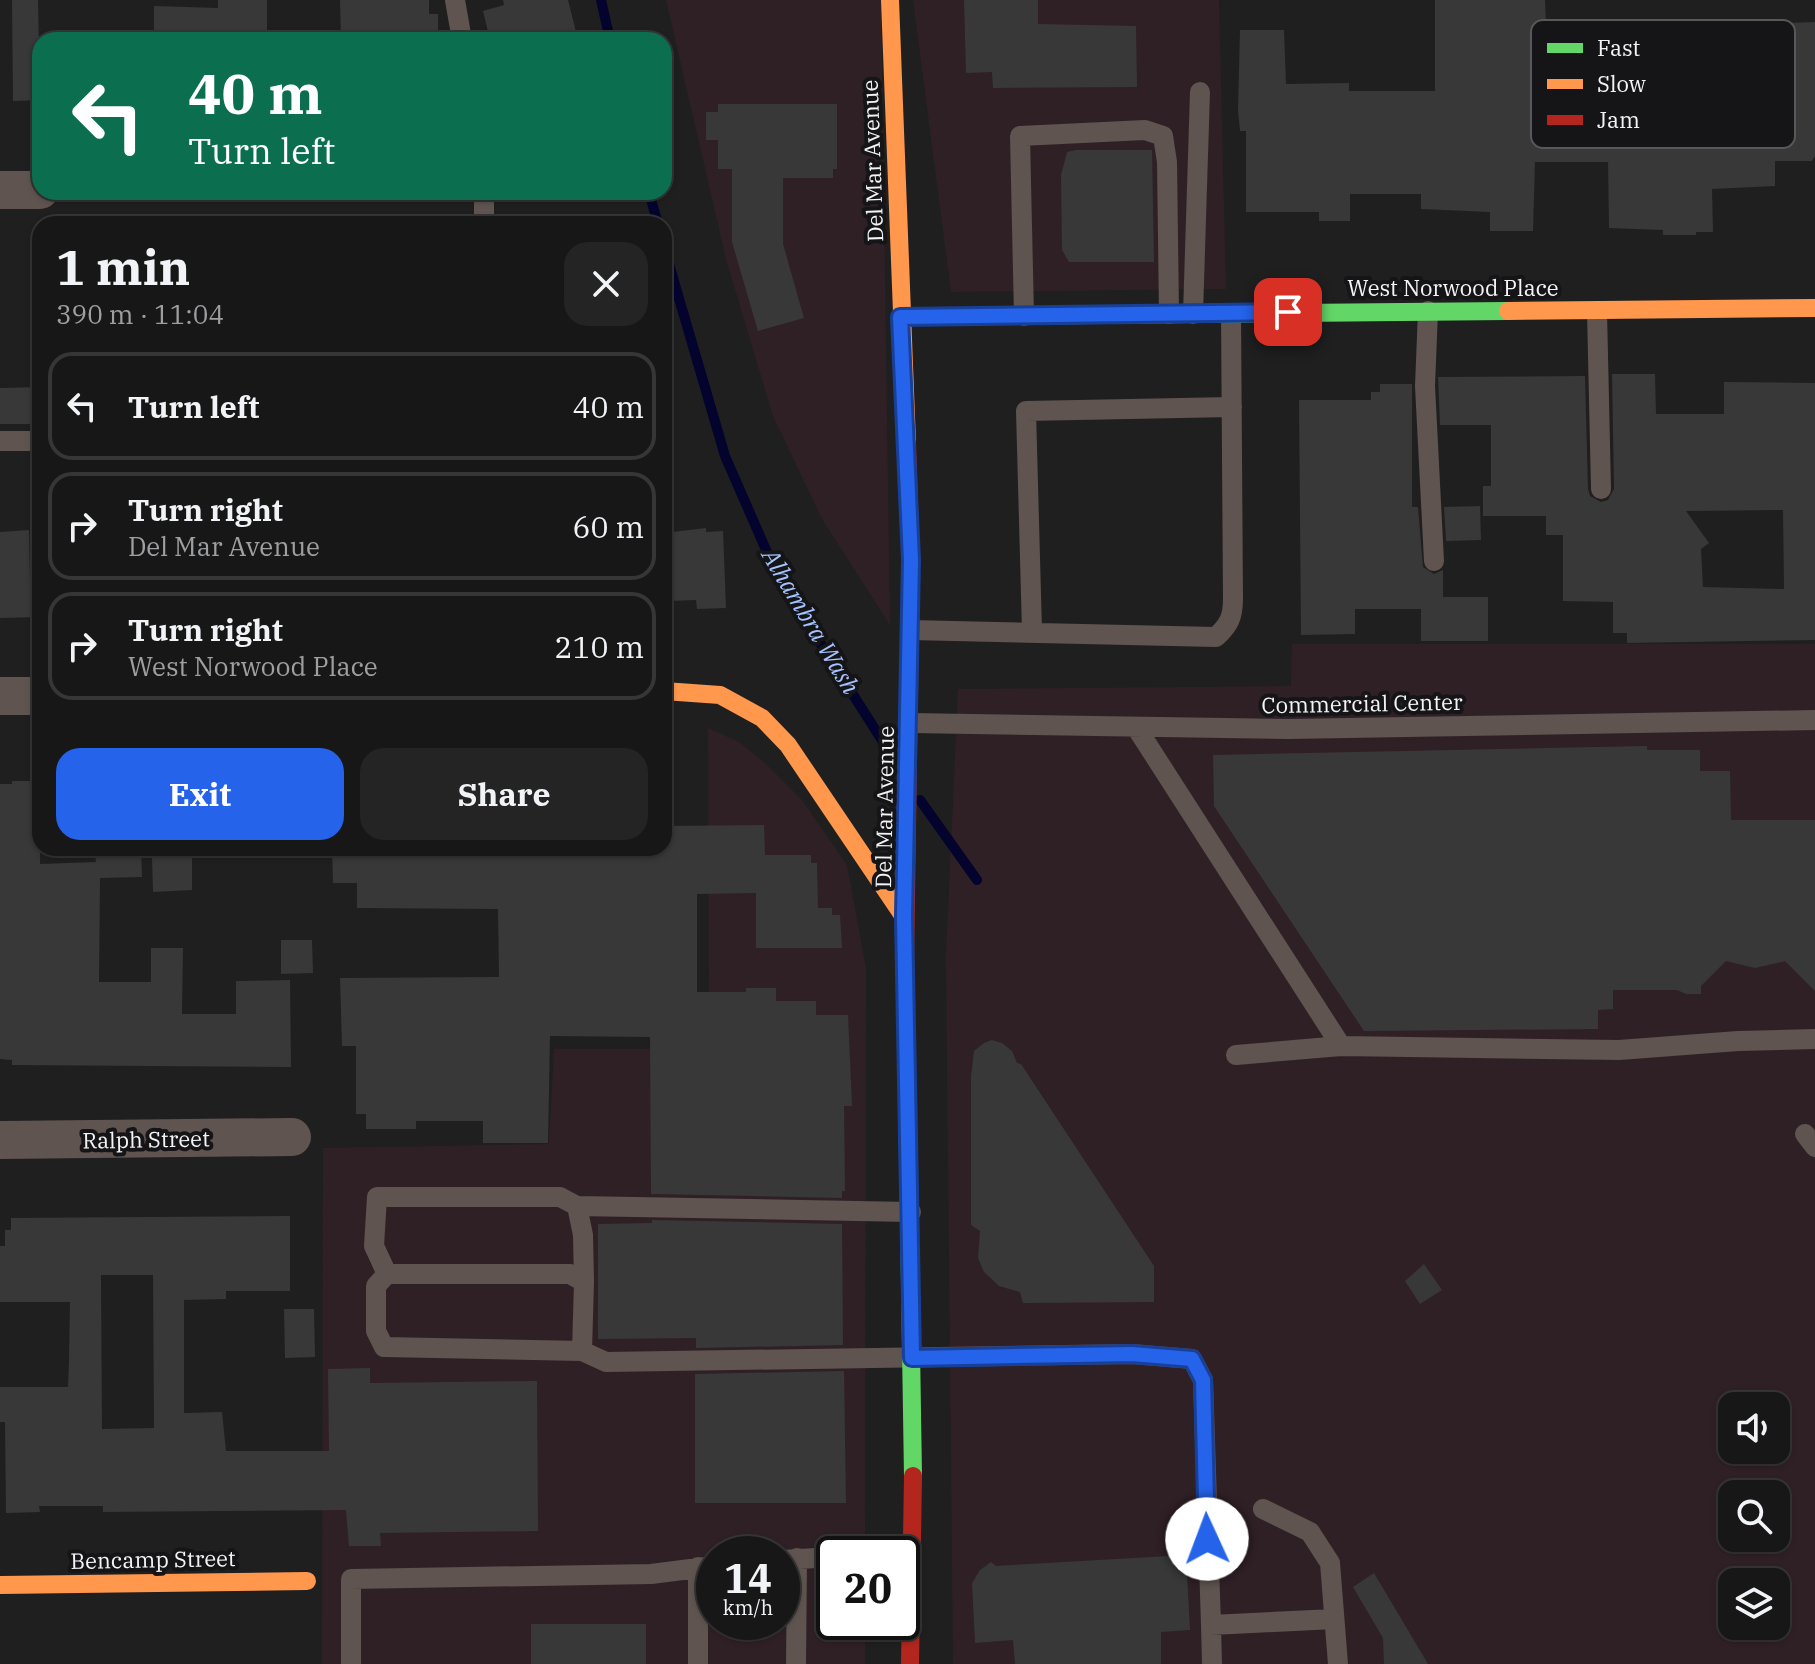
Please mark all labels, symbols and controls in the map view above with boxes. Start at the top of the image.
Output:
legend [1531,20,1795,148]
text: Fast [1597,33,1640,62]
text: 40 m [188,57,323,129]
icon: left [56,64,160,168]
text: Slow [1597,69,1646,98]
street label: Del Mar Avenue [855,79,889,243]
text: Jam [1597,105,1640,134]
text: Turn left [188,127,335,174]
text: 1 min [56,236,190,298]
button: close [564,242,648,326]
street label: West Norwood Place [1347,273,1559,302]
pin [1254,278,1322,346]
icon: arrive [1266,290,1310,334]
text: 390 m · 11:04 [56,297,224,331]
icon: left [60,384,104,428]
text: Turn left [128,387,260,426]
text: 40 m [572,387,644,426]
text: Turn right [128,490,283,529]
icon: right [60,504,104,548]
text: 60 m [572,507,644,546]
text: Del Mar Avenue [128,529,320,563]
water label: Alhambra Wash [754,540,867,700]
text: Turn right [128,610,283,649]
icon: right [60,624,104,668]
text: 210 m [554,627,644,666]
text: West Norwood Place [128,649,378,683]
street label: Commercial Center [1261,687,1463,719]
street label: Del Mar Avenue [868,726,900,888]
button: Exit [56,748,344,840]
button: Share [360,748,648,840]
street label: Ralph Street [82,1123,210,1155]
map controls [1718,1392,1790,1640]
button: sound [1718,1392,1790,1464]
button: search [1718,1480,1790,1552]
position arrow [1165,1497,1249,1581]
speed limit sign: 20 [816,1536,920,1640]
street label: Bencamp Street [70,1543,236,1575]
text: 14 [724,1552,772,1604]
button: layers [1718,1568,1790,1640]
text: km/h [723,1594,773,1621]

